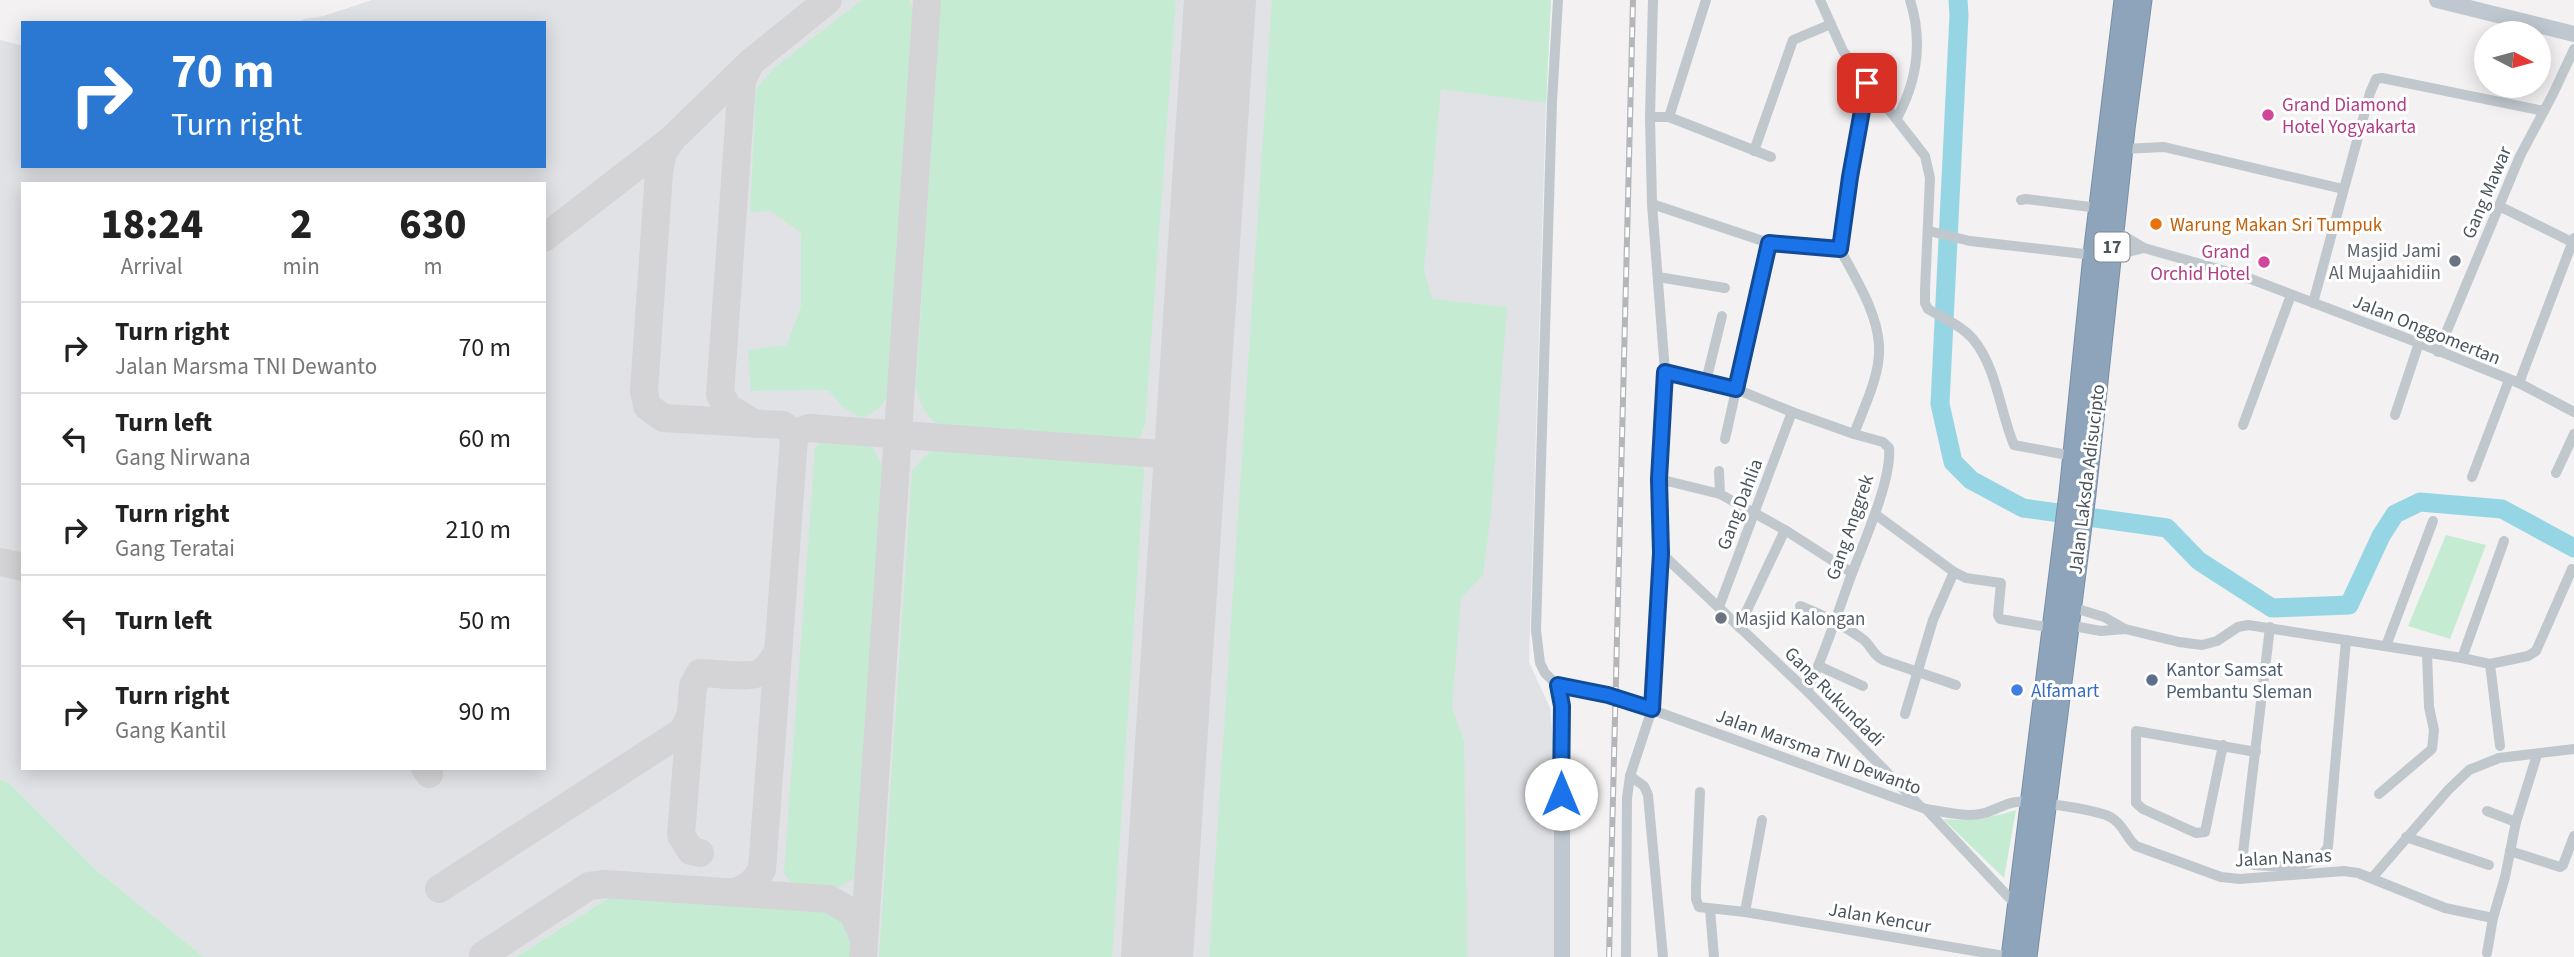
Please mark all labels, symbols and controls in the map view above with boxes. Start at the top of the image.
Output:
north arrow [2474,21,2552,98]
map controls [2474,21,2551,98]
text: 70 m [171,37,275,107]
icon: right [56,49,147,140]
pin [1837,53,1897,113]
icon: arrive [1848,64,1886,102]
place label: Grand Diamond Hotel Yogyakarta [2282,92,2416,141]
text: Turn right [171,102,302,148]
marker: Grand Diamond Hotel Yogyakarta [2260,107,2276,123]
street label: Gang Mawar [2456,142,2519,243]
text: 18:24 [100,195,203,255]
text: 2 [290,195,312,255]
text: 630 [399,195,467,255]
place label: Warung Makan Sri Tumpuk [2170,212,2383,239]
marker: Warung Makan Sri Tumpuk [2148,216,2164,232]
road number: 17 [2094,232,2130,262]
place label: Masjid Jami Al Mujaahidiin [2329,238,2441,287]
place label: Grand Orchid Hotel [2150,239,2250,288]
text: Arrival [121,250,183,283]
text: min [283,250,320,283]
text: m [423,250,442,283]
marker: Masjid Jami Al Mujaahidiin [2447,253,2463,269]
marker: Grand Orchid Hotel [2256,254,2272,270]
street label: Jalan Onggomertan [2348,288,2504,372]
text: Turn right [115,313,230,350]
icon: right [56,329,94,367]
text: 70 m [458,329,511,366]
text: Jalan Marsma TNI Dewanto [115,350,377,383]
street label: Jalan Laksda Adisucipto [2062,383,2113,576]
text: Turn left [115,404,212,441]
icon: left [56,420,94,458]
text: 60 m [458,420,511,457]
text: Gang Nirwana [115,441,251,474]
street label: Gang Dahlia [1711,455,1770,554]
street label: Gang Anggrek [1820,470,1881,584]
text: Turn right [115,495,230,532]
icon: right [56,511,94,549]
text: 210 m [445,511,511,548]
text: Gang Teratai [115,532,235,565]
icon: left [56,602,94,640]
text: Turn left [115,602,212,639]
text: 50 m [458,602,511,639]
place label: Masjid Kalongan [1735,606,1865,633]
marker: Masjid Kalongan [1713,610,1729,626]
street label: Gang Rukundadi [1778,641,1890,753]
place label: Kantor Samsat Pembantu Sleman [2166,657,2312,706]
marker: Kantor Samsat Pembantu Sleman [2144,672,2160,688]
text: Turn right [115,677,230,714]
place label: Alfamart [2031,678,2100,705]
marker: Alfamart [2009,682,2025,698]
icon: right [56,693,94,731]
text: 90 m [458,693,511,730]
street label: Jalan Marsma TNI Dewanto [1712,703,1925,802]
text: Gang Kantil [115,714,226,747]
position arrow [1524,757,1598,831]
street label: Jalan Nanas [2234,842,2332,875]
street label: Jalan Kencur [1826,896,1933,941]

